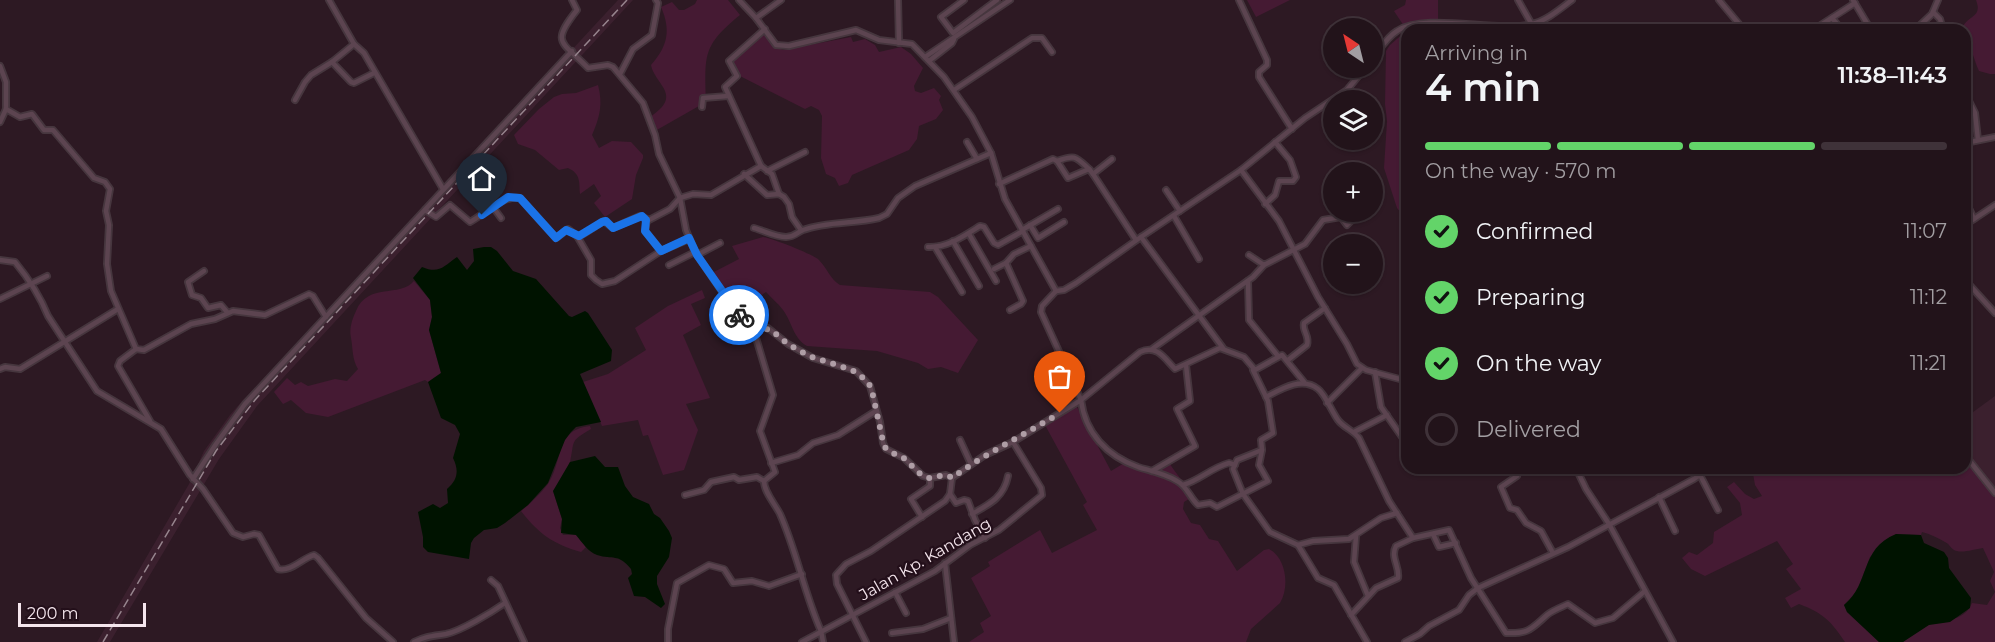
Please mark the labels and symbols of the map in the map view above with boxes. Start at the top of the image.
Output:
north arrow [1323,18,1383,78]
pin [456,153,507,215]
courier [709,285,769,345]
pin [1034,351,1085,413]
street label: Jalan Kp. Kandang [855,513,994,605]
scale bar [18,600,146,628]

